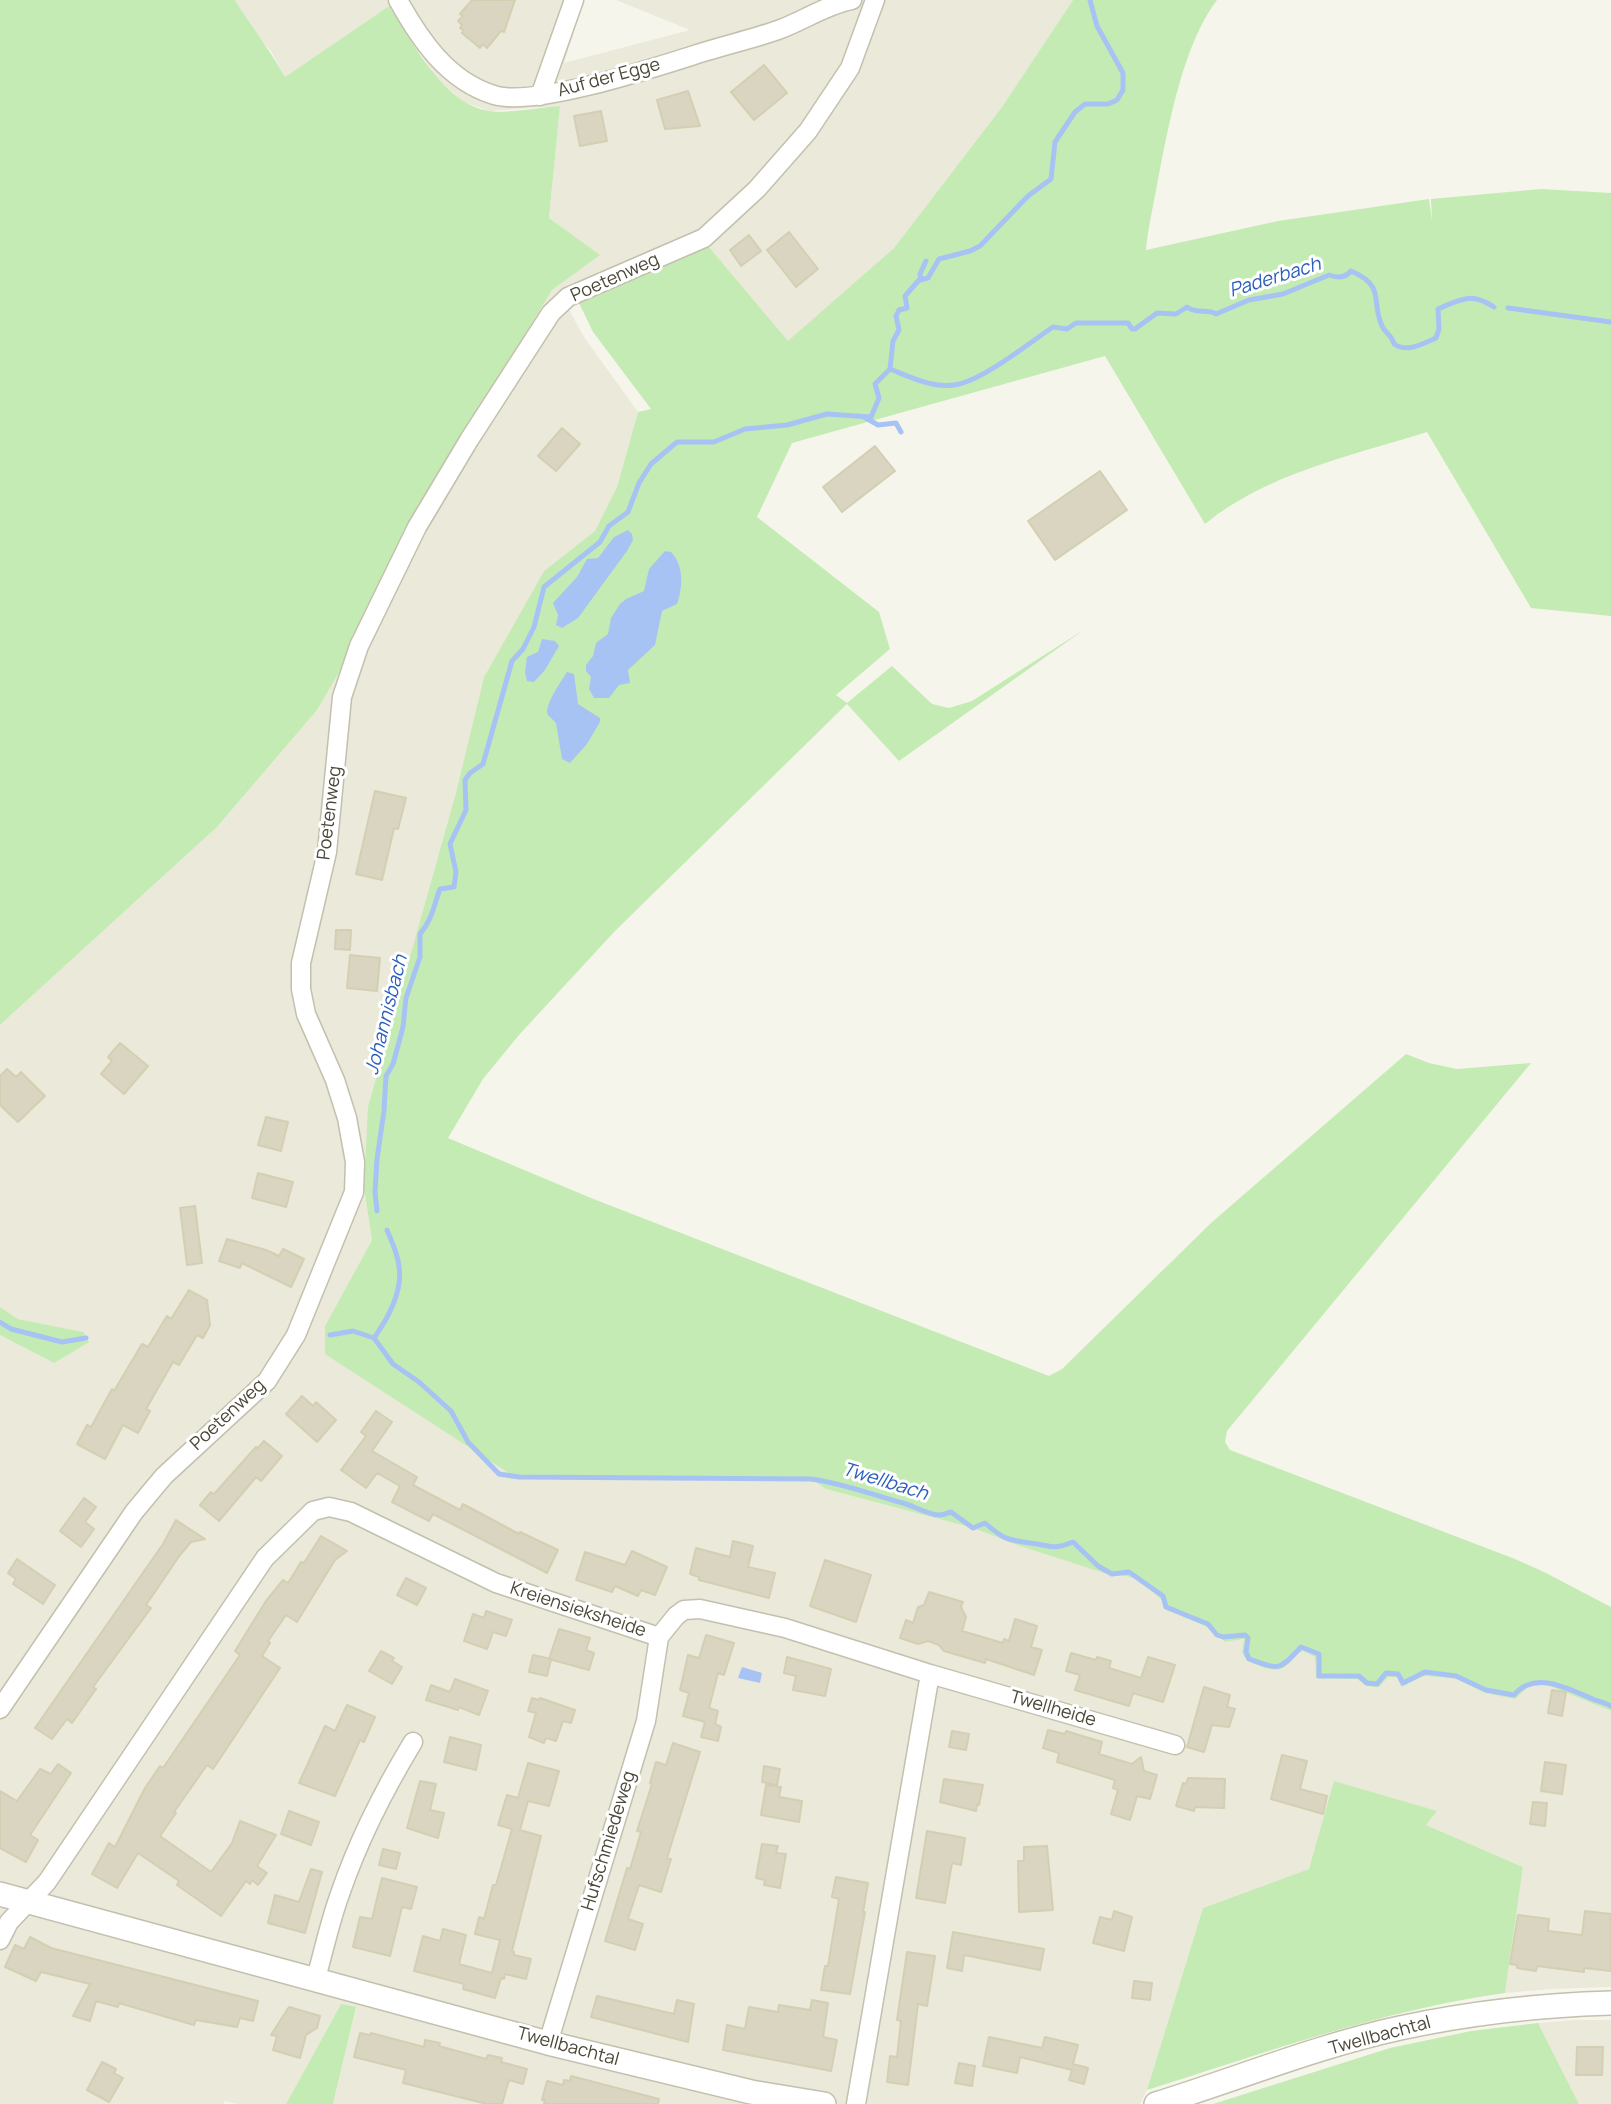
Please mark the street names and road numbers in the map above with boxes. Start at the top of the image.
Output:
street label: Auf der Egge [555,54,663,102]
street label: Poetenweg [567,249,663,307]
street label: Poetenweg [314,765,346,861]
street label: Poetenweg [186,1375,270,1455]
street label: Kreiensieksheide [507,1578,649,1642]
street label: Twellheide [1007,1686,1099,1732]
street label: Hufschmiedeweg [577,1769,641,1913]
street label: Twellbachtal [1327,2012,1433,2060]
street label: Twellbachtal [515,2023,621,2071]

